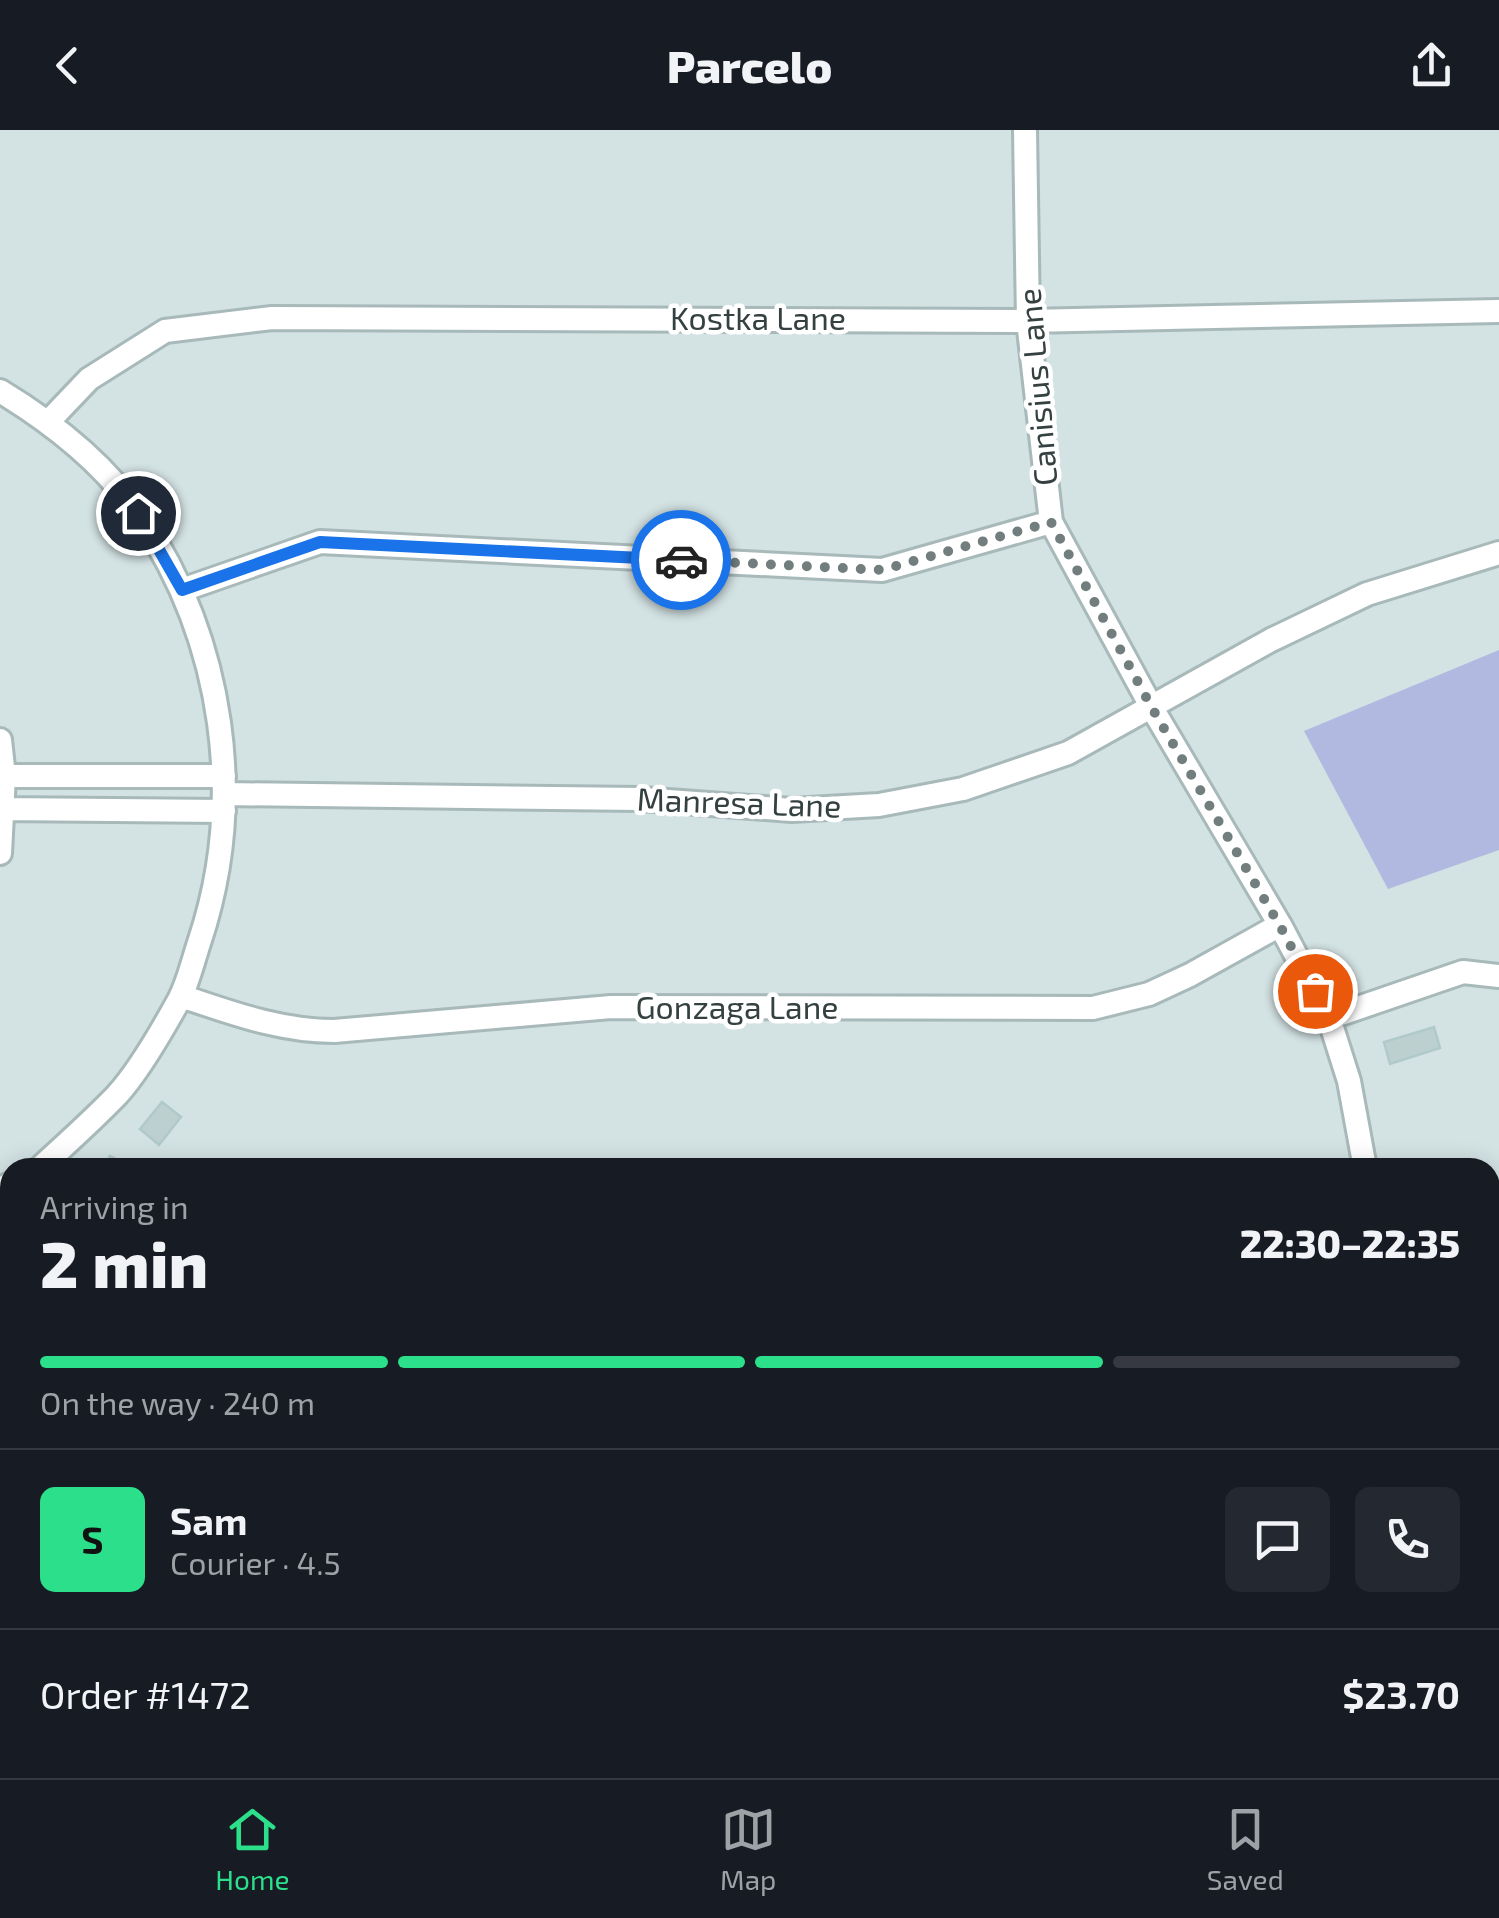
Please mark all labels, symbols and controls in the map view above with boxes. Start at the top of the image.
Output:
icon: back [40,38,95,93]
text: Parcelo [667,38,832,92]
icon: share [1404,38,1459,93]
street label: Canisius Lane [1008,287,1064,487]
street label: Kostka Lane [670,298,846,336]
pin [96,471,181,556]
icon: home [111,486,166,541]
courier [631,510,731,610]
icon: car [654,533,709,588]
street label: Manresa Lane [636,778,842,824]
pin [1273,949,1358,1034]
icon: bag [1288,964,1343,1019]
street label: Gonzaga Lane [636,987,838,1025]
text: Arriving in [40,1187,189,1225]
text: 22:30–22:35 [1240,1220,1460,1266]
text: 2 min [40,1223,208,1301]
text: On the way · 240 m [40,1383,315,1421]
button: chat [1225,1487,1330,1592]
button: phone [1355,1487,1460,1592]
text: Sam [170,1497,247,1543]
text: S [81,1516,104,1562]
text: Courier · 4.5 [170,1543,341,1581]
text: Order #1472 [40,1671,251,1717]
text: $23.70 [1342,1671,1460,1717]
tab: Home [215,1802,289,1896]
tab: Map [720,1802,776,1896]
tab: Saved [1207,1802,1284,1896]

